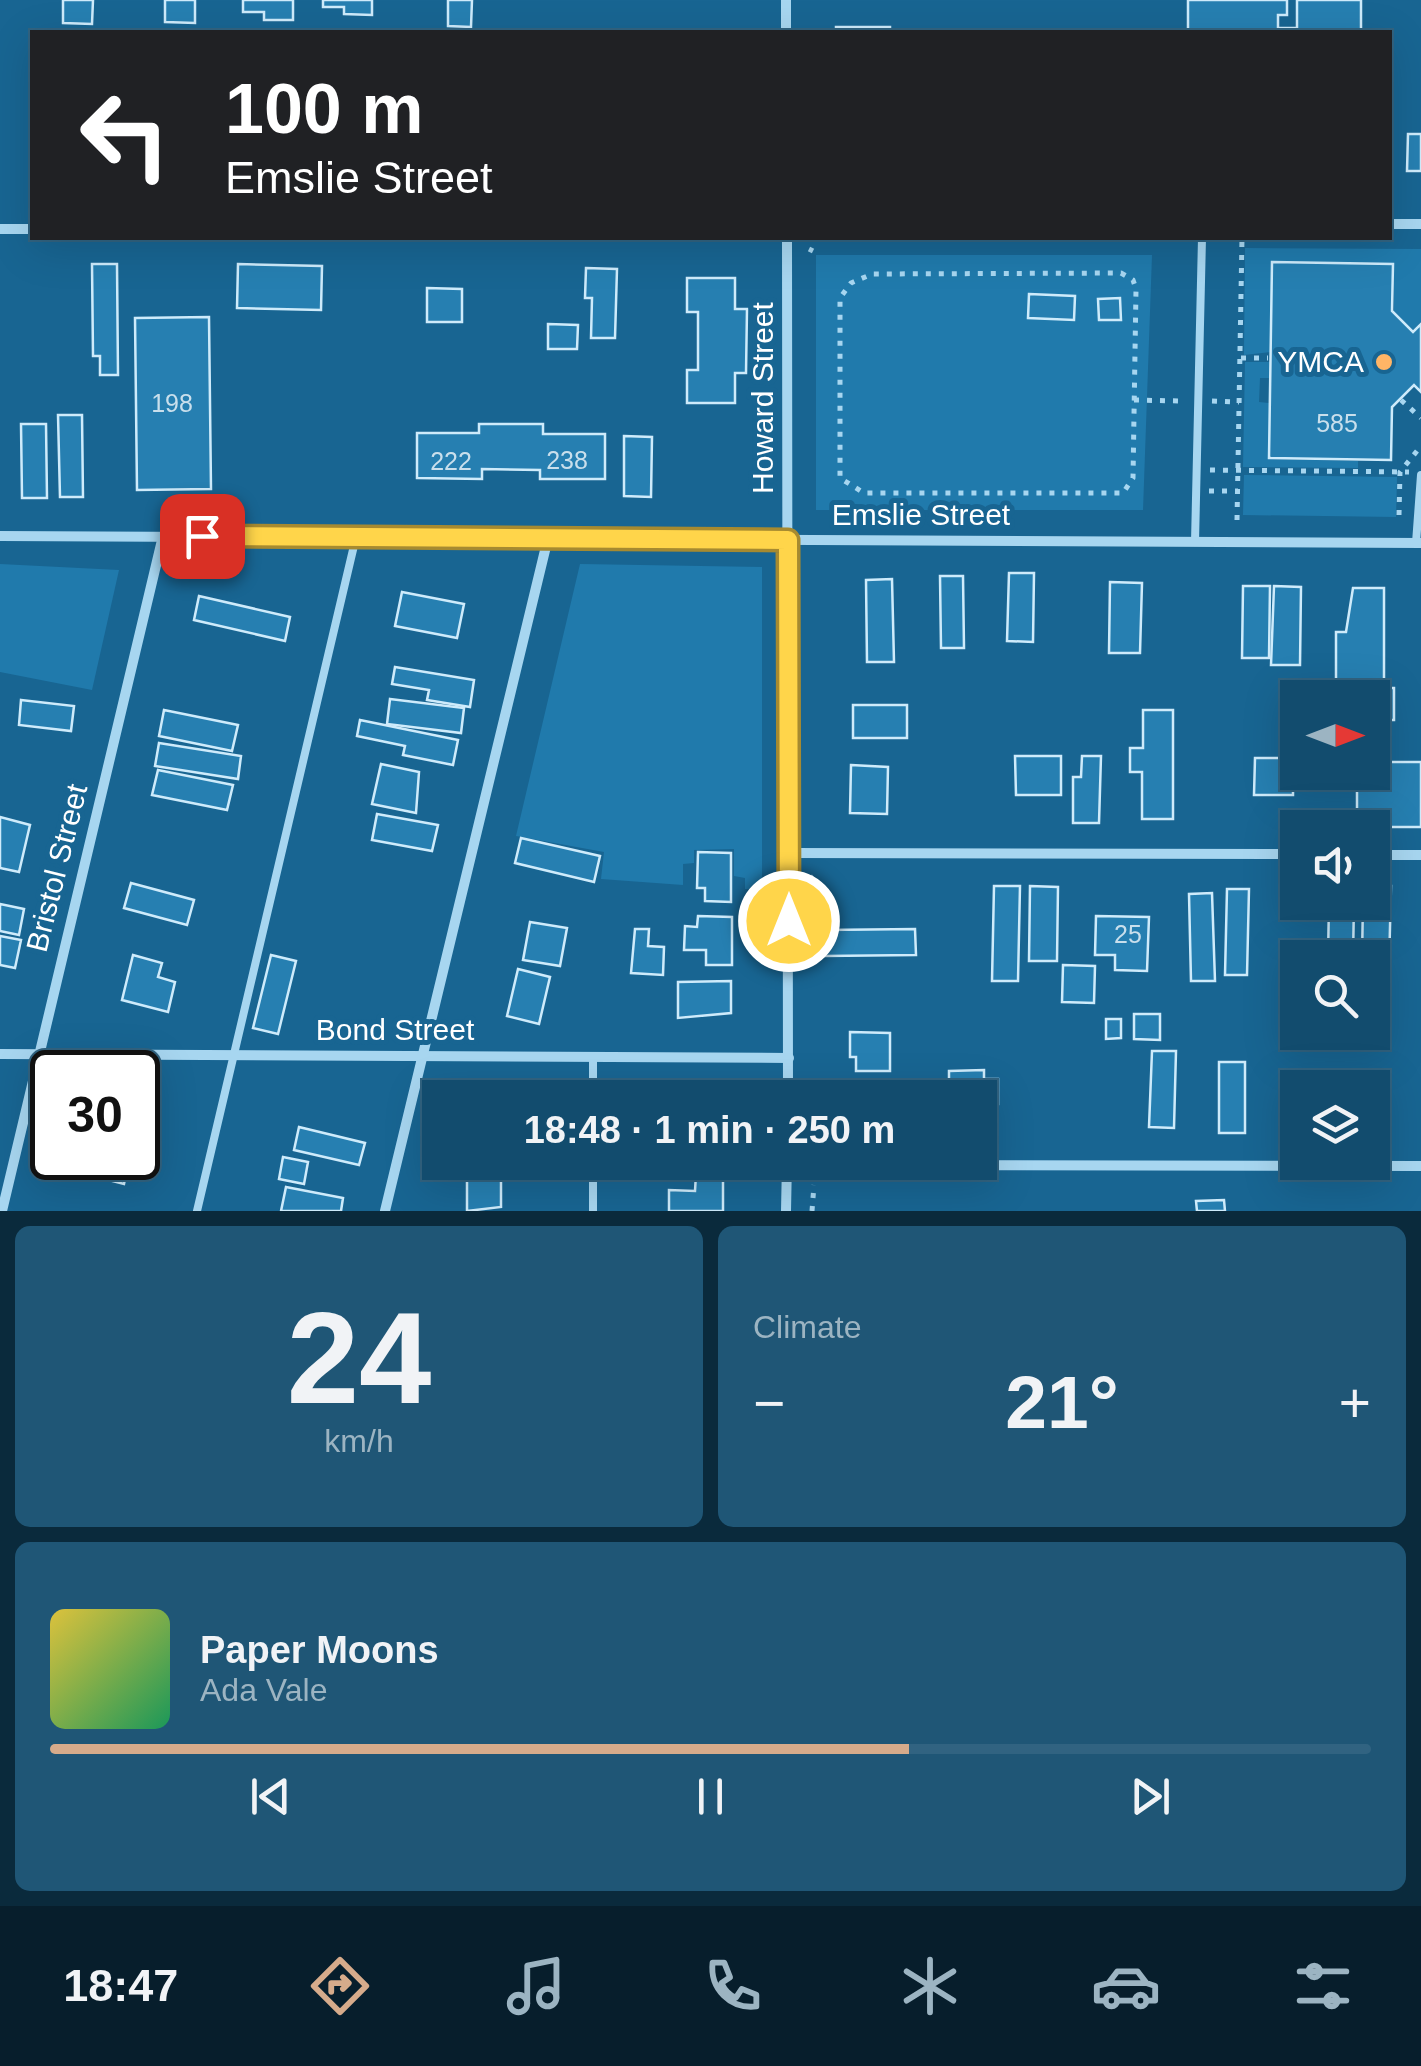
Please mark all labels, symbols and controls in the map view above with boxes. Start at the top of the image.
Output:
icon: left [60,70,190,200]
text: 100 m [225,70,423,148]
text: Emslie Street [225,152,493,203]
street label: Howard Street [746,301,779,494]
place label: YMCA [1277,345,1364,378]
marker: YMCA [1373,351,1395,373]
house number: 198 [151,389,193,417]
house number: 585 [1316,409,1358,437]
house number: 238 [546,446,588,474]
house number: 222 [430,447,472,475]
pin [160,494,245,579]
street label: Emslie Street [832,498,1011,531]
icon: arrive [175,509,230,564]
north arrow [1280,680,1390,790]
map controls [1280,680,1390,1180]
street label: Bristol Street [20,780,93,955]
button: sound [1280,810,1390,920]
position arrow [737,869,841,973]
house number: 25 [1114,920,1142,948]
button: search [1280,940,1390,1050]
street label: Bond Street [316,1013,475,1046]
speed limit sign: 30 [30,1050,160,1180]
button: layers [1280,1070,1390,1180]
text: 18:48 · 1 min · 250 m [524,1109,895,1151]
text: 24 [287,1285,431,1431]
text: Climate [753,1309,861,1345]
text: 21° [1005,1360,1119,1444]
text: − [753,1372,785,1434]
text: + [1339,1372,1371,1434]
text: km/h [324,1423,394,1459]
text: Paper Moons [200,1629,439,1671]
text: Ada Vale [200,1672,328,1708]
icon: previous [243,1769,298,1824]
icon: pause [683,1769,738,1824]
icon: next [1123,1769,1178,1824]
icon: directions [305,1951,375,2021]
icon: music [501,1951,571,2021]
icon: phone [698,1951,768,2021]
icon: climate [895,1951,965,2021]
icon: car [1091,1951,1161,2021]
icon: filters [1288,1951,1358,2021]
text: 18:47 [63,1960,178,2011]

